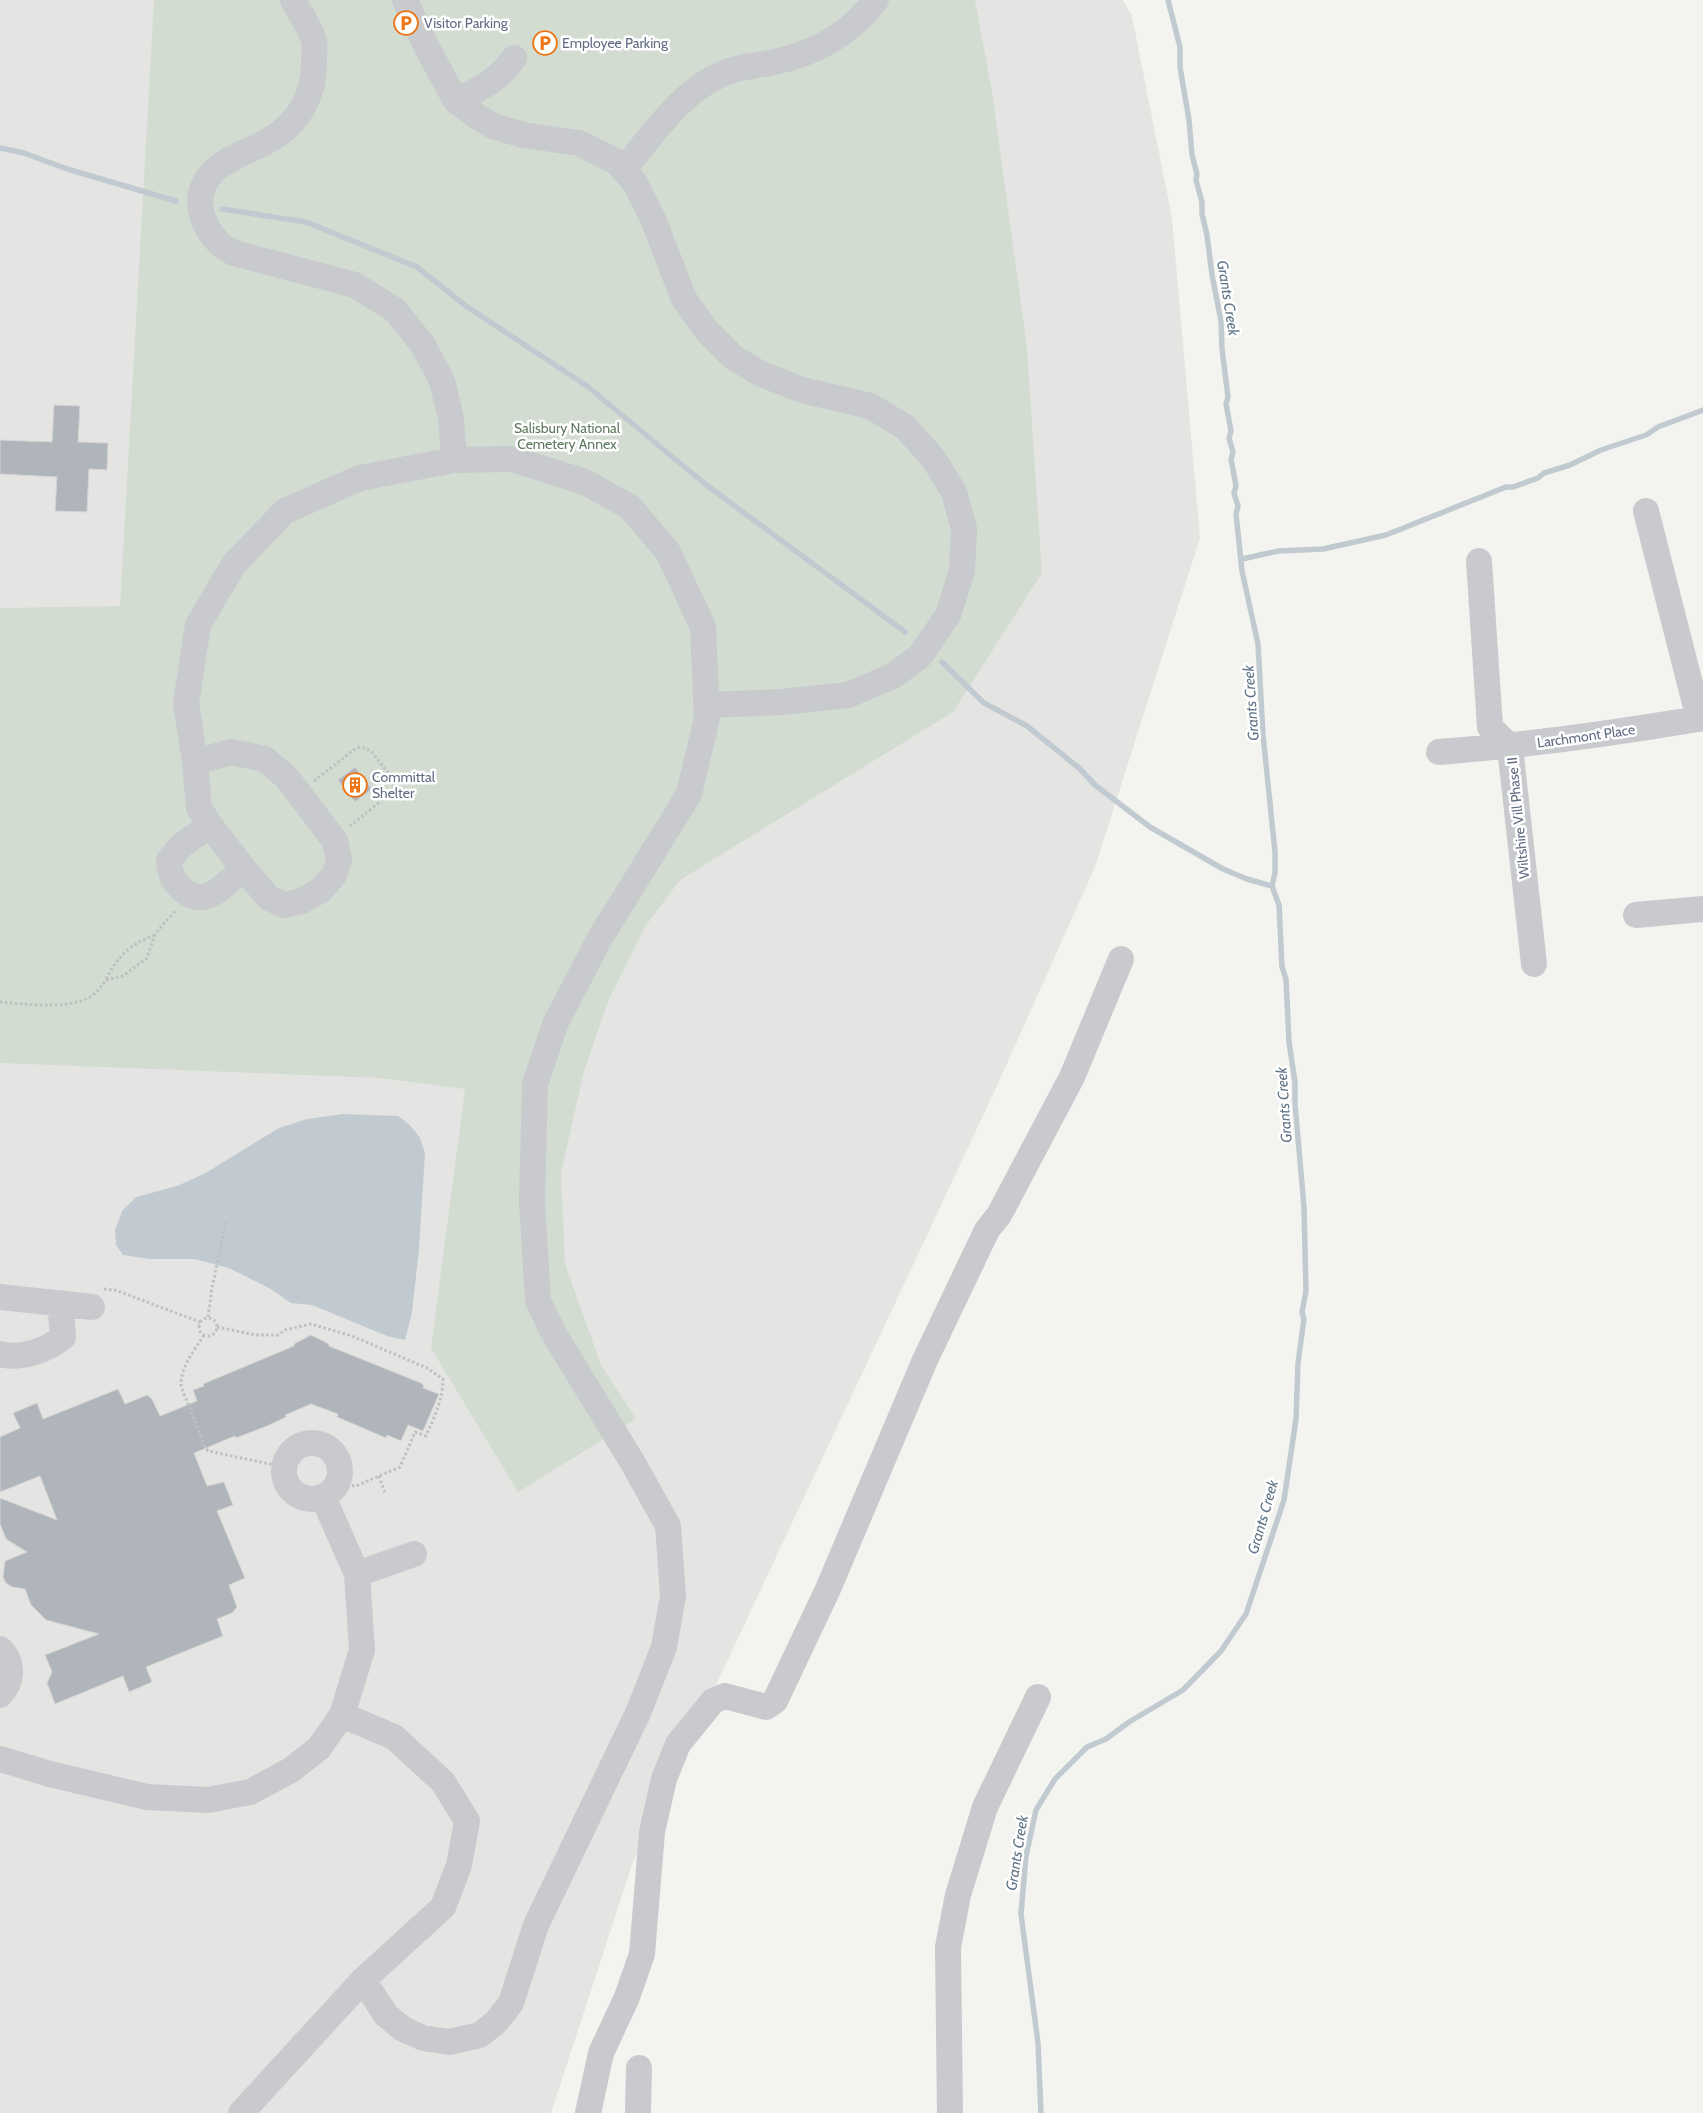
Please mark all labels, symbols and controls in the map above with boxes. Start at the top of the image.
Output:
parking icon: Visitor Parking [393,10,419,36]
place label: Visitor Parking [424,14,509,32]
parking icon: Employee Parking [532,30,558,56]
place label: Employee Parking [562,34,669,52]
water label: Grants Creek [1213,259,1243,338]
park label: Salisbury National Cemetery Annex [514,419,621,453]
water label: Grants Creek [1239,664,1263,742]
street label: Larchmont Place [1536,720,1636,752]
street label: Wiltshire Vill Phase II [1503,756,1533,880]
place label: Committal Shelter [372,768,436,802]
building icon: Committal Shelter [342,772,368,798]
water label: Grants Creek [1272,1066,1296,1144]
water label: Grants Creek [1244,1477,1282,1556]
water label: Grants Creek [1002,1813,1032,1892]

